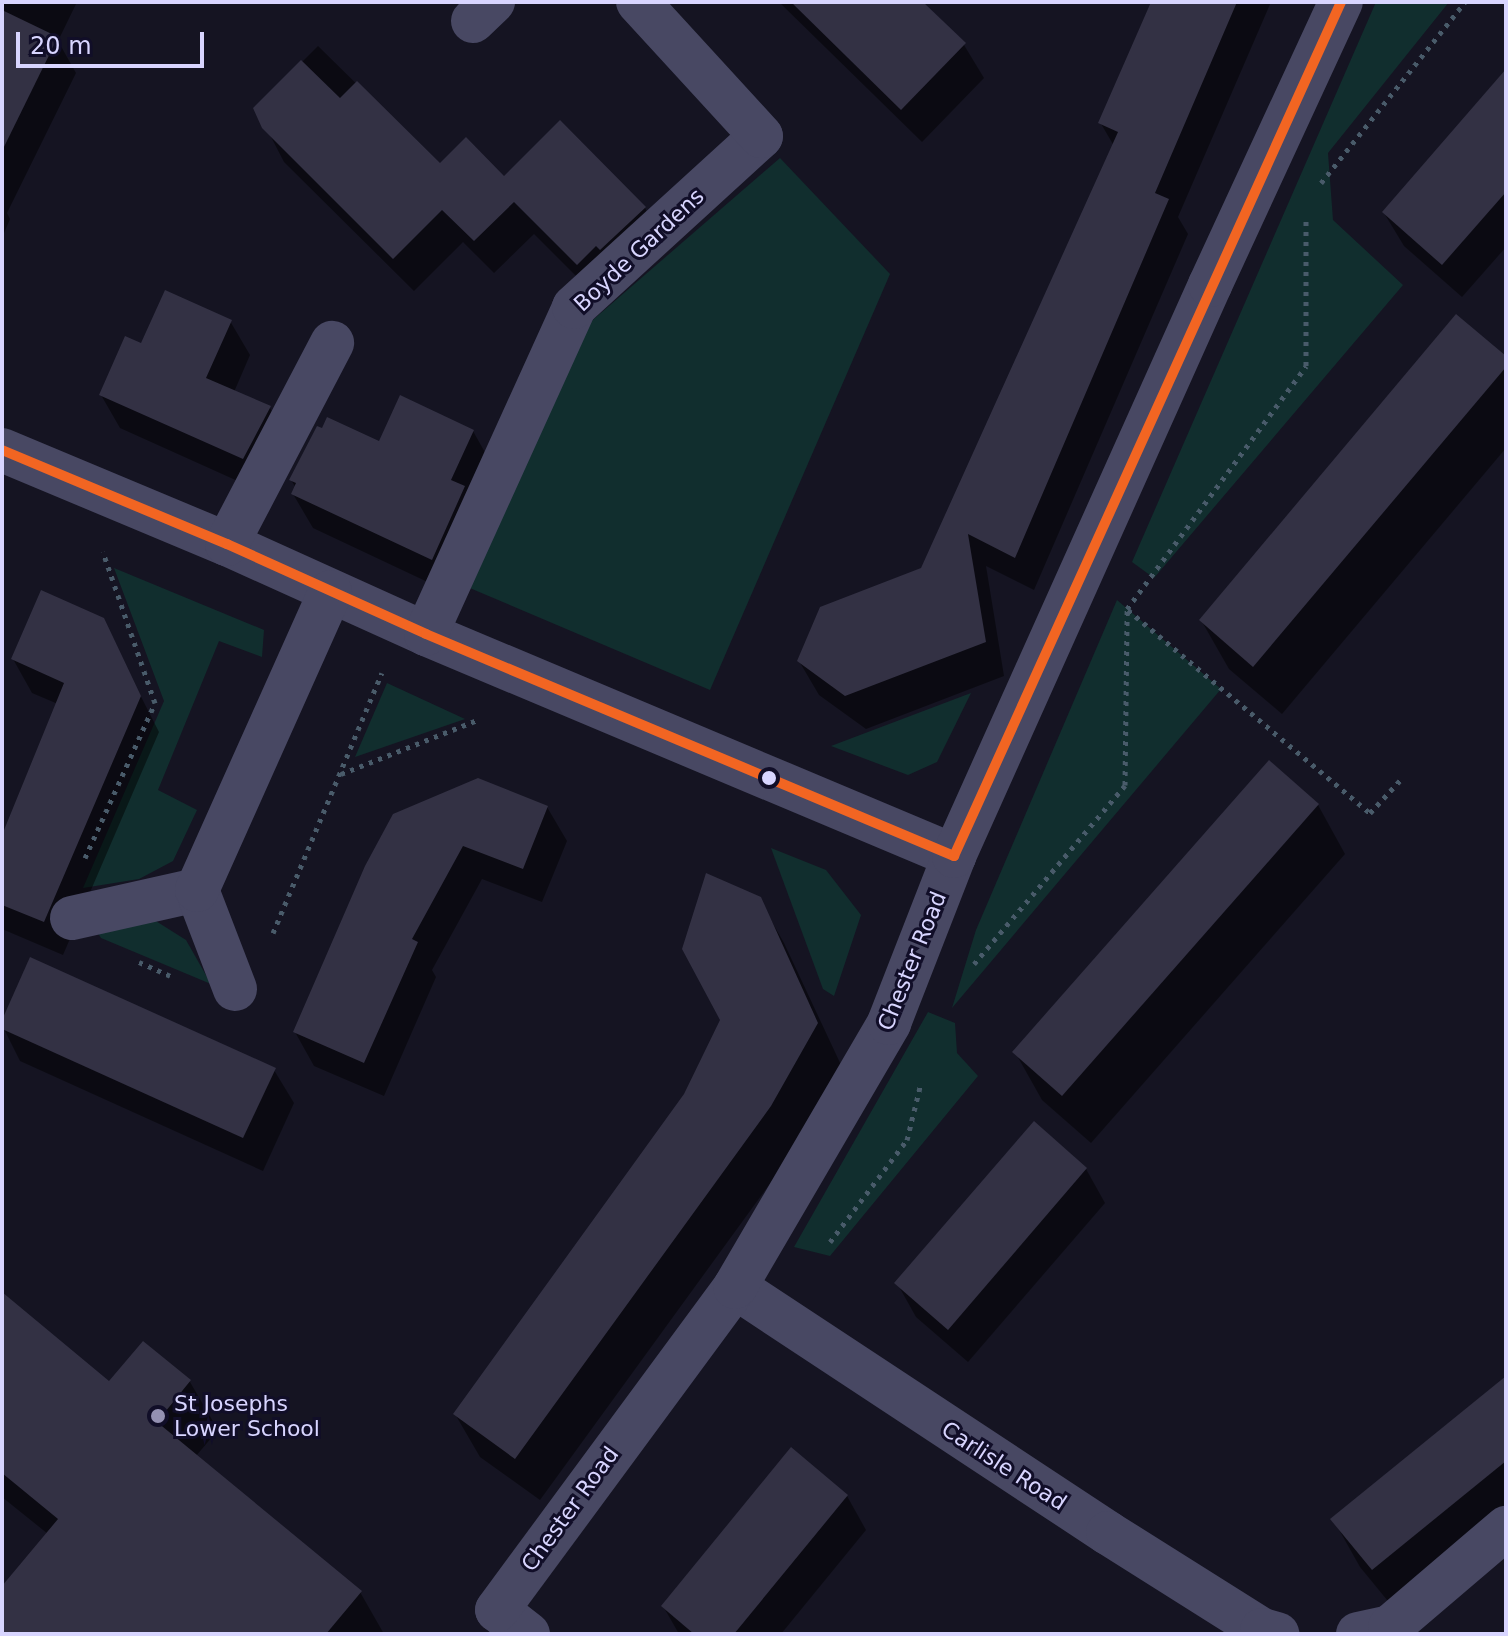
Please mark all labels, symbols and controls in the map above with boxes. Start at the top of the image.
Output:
scale bar [20,16,208,66]
text: 20 m [30,32,92,60]
street label: Boyde Gardens [569,183,709,317]
unlabelled marker [761,770,777,786]
street label: Chester Road [872,888,952,1034]
place label: St Josephs Lower School [174,1390,320,1442]
marker: St Josephs Lower School [149,1407,167,1425]
street label: Carlisle Road [937,1416,1071,1516]
street label: Chester Road [516,1441,624,1577]

